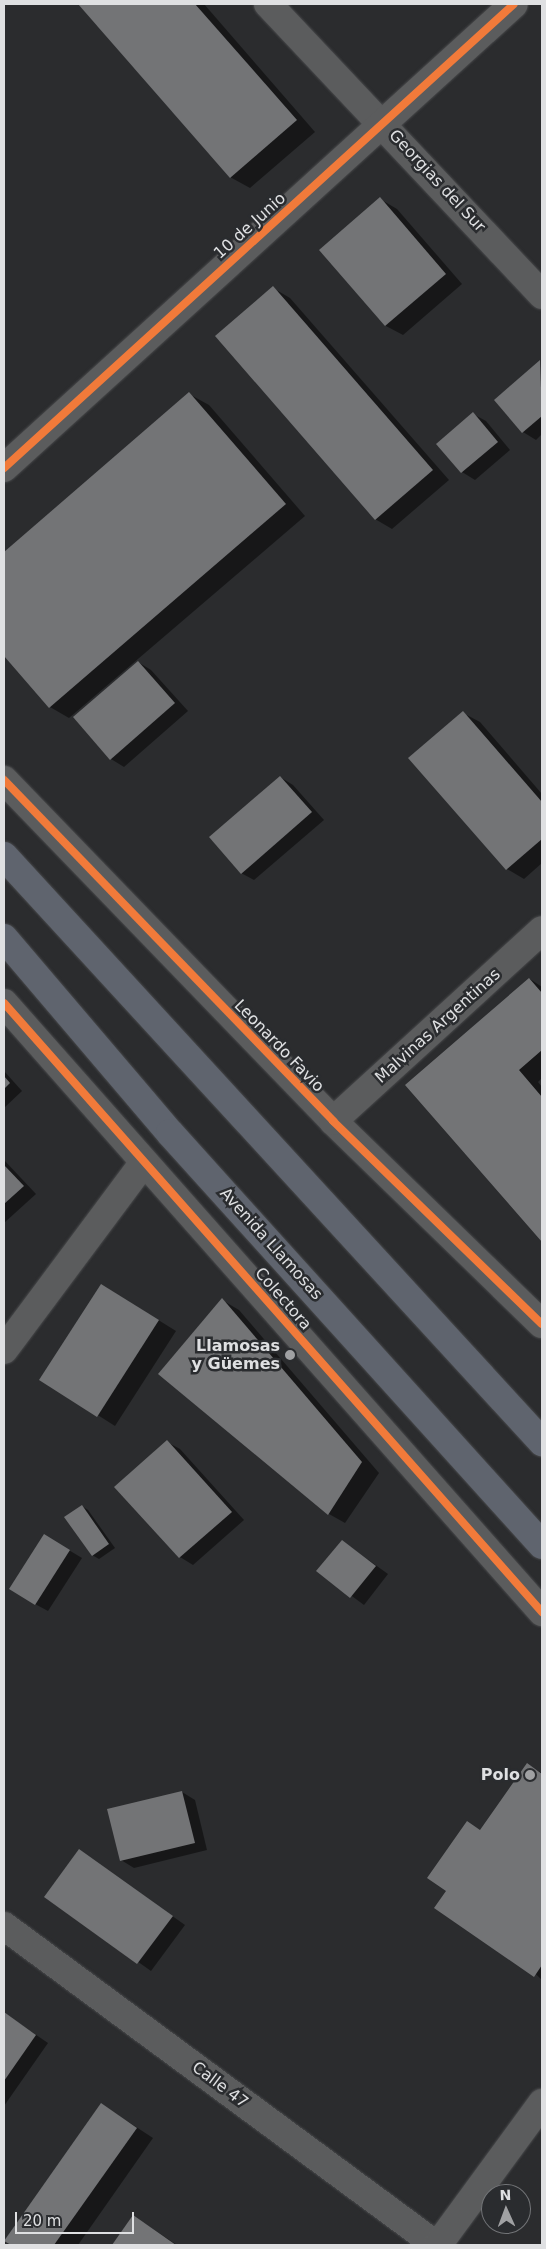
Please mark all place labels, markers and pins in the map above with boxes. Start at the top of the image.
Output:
place label: Llamosas y Güemes [192,1336,280,1374]
marker: Llamosas y Güemes [284,1349,296,1361]
place label: Polo [481,1765,520,1785]
marker: Polo [524,1769,536,1781]

